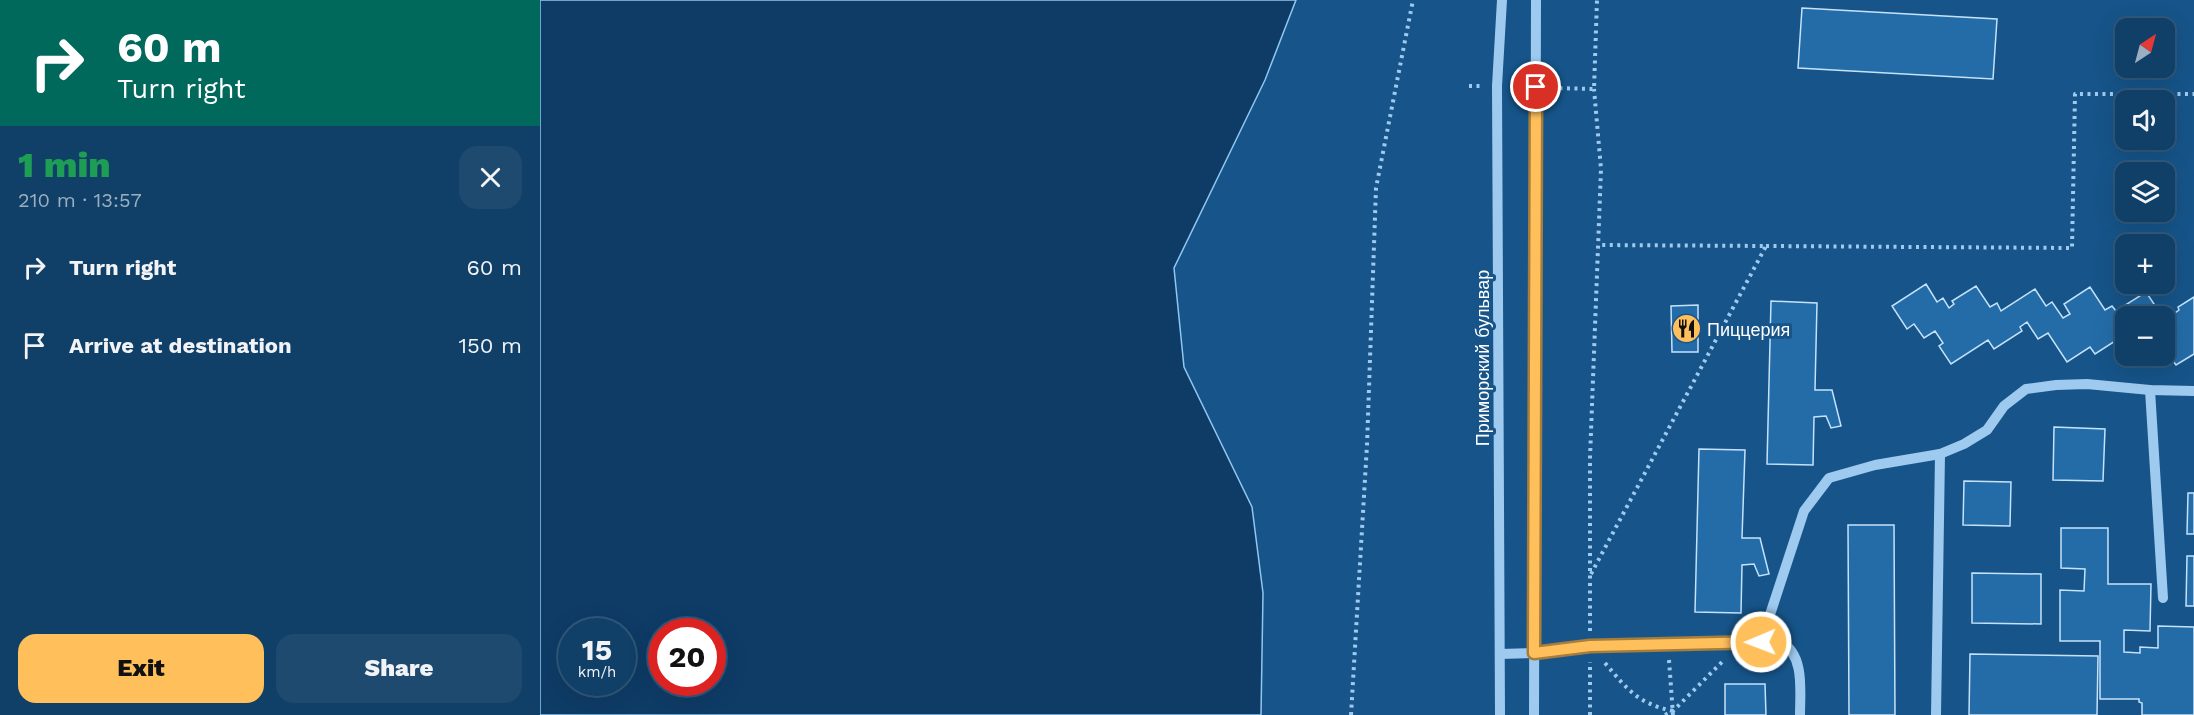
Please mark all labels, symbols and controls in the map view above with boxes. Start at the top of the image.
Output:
north arrow [2115,18,2175,78]
map controls [2115,18,2175,366]
text: 60 m [117,23,221,72]
icon: right [18,24,96,102]
pin [1510,61,1561,112]
icon: arrive [1519,70,1552,103]
text: Turn right [117,73,246,105]
button: sound [2115,90,2175,150]
text: 1 min [18,144,111,186]
button: close [459,146,522,209]
button: layers [2115,162,2175,222]
text: 210 m · 13:57 [18,188,142,212]
button: + [2115,234,2175,294]
icon: right [18,251,51,284]
text: Turn right [69,255,176,280]
text: 60 m [466,255,522,280]
street label: Приморский бульвар [1472,270,1493,446]
button: − [2115,306,2175,366]
restaurant icon: Пиццерия [1670,313,1702,345]
place label: Пиццерия [1707,319,1790,340]
icon: arrive [18,329,51,362]
text: Arrive at destination [69,333,292,358]
text: 150 m [458,333,522,358]
position arrow [1729,610,1793,674]
speed limit sign: 20 [648,618,726,696]
text: 15 [582,632,612,667]
button: Exit [18,634,264,703]
button: Share [276,634,522,703]
text: km/h [578,663,616,681]

